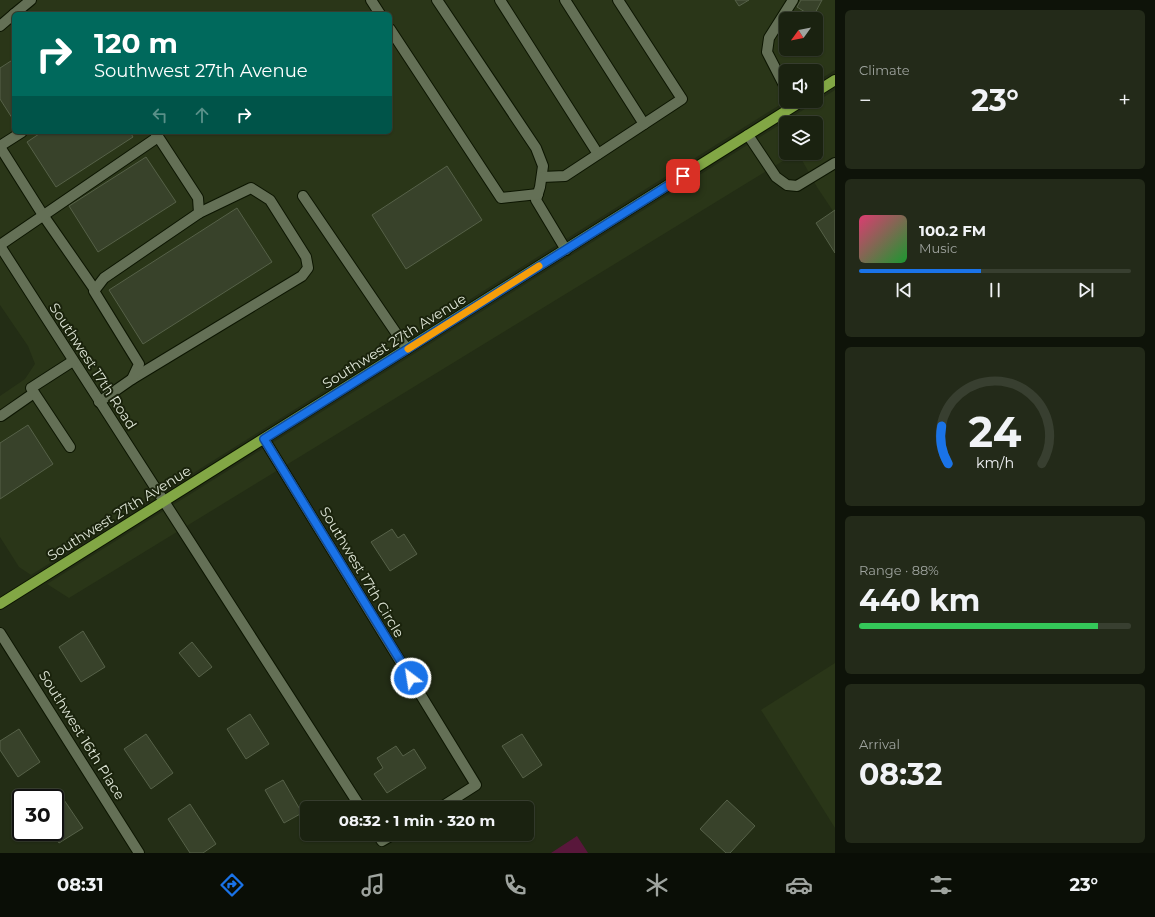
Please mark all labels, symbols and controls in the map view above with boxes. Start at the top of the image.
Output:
north arrow [779,12,823,56]
map controls [779,12,823,160]
text: 120 m [94,26,178,60]
icon: right [28,28,80,80]
text: Southwest 27th Avenue [94,60,308,82]
text: Climate [859,62,910,78]
button: sound [779,64,823,108]
text: 23° [971,82,1019,119]
text: − [859,87,872,114]
text: + [1118,87,1131,114]
icon: left [149,104,171,126]
icon: ahead [191,104,213,126]
icon: right [233,104,255,126]
button: layers [779,116,823,160]
pin [666,159,700,193]
icon: arrive [672,165,694,187]
text: 100.2 FM [919,221,986,240]
text: Music [919,240,957,256]
icon: previous [893,279,915,301]
icon: pause [984,279,1006,301]
icon: next [1075,279,1097,301]
street label: Southwest 27th Avenue [319,289,469,393]
street label: Southwest 17th Road [45,299,141,433]
text: 24 [969,407,1022,457]
text: km/h [976,454,1014,472]
street label: Southwest 27th Avenue [44,461,194,565]
street label: Southwest 17th Circle [316,503,408,641]
text: Range · 88% [859,562,939,578]
text: 440 km [859,582,980,619]
position arrow [390,657,432,699]
street label: Southwest 16th Place [35,667,129,803]
text: Arrival [859,736,900,752]
text: 08:32 [859,756,942,793]
speed limit sign: 30 [12,789,64,841]
text: 08:32 · 1 min · 320 m [339,811,495,830]
icon: directions [218,871,246,899]
icon: music [359,871,387,899]
icon: phone [501,871,529,899]
icon: climate [643,871,671,899]
icon: car [785,871,813,899]
icon: filters [927,871,955,899]
text: 08:31 [57,874,104,896]
text: 23° [1069,874,1098,896]

